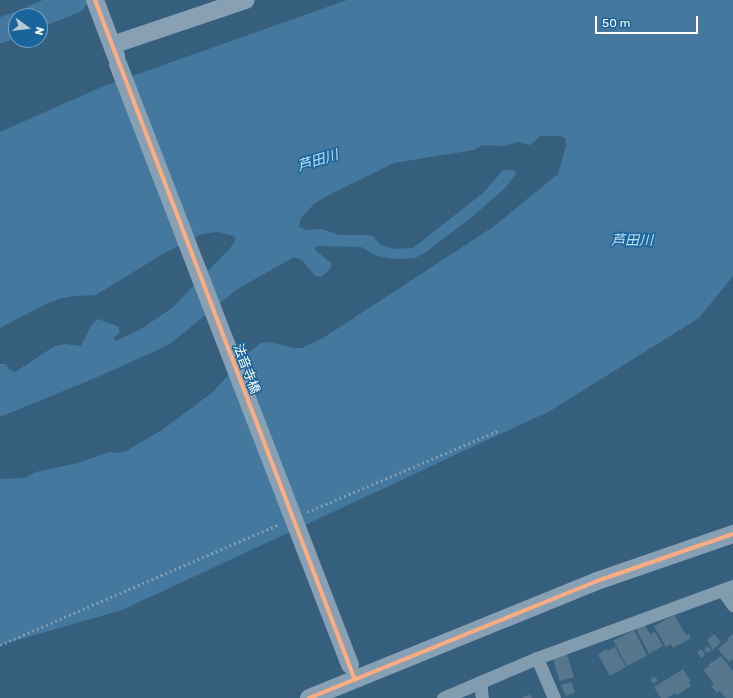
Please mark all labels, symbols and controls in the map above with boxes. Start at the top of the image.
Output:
north arrow [8,8,48,48]
scale bar [597,8,700,34]
text: 50 m [602,16,630,30]
text: N [32,25,46,36]
water label: 芦田川 [295,147,341,175]
water label: 芦田川 [611,233,653,249]
street label: 法音寺橋 [229,342,263,396]

